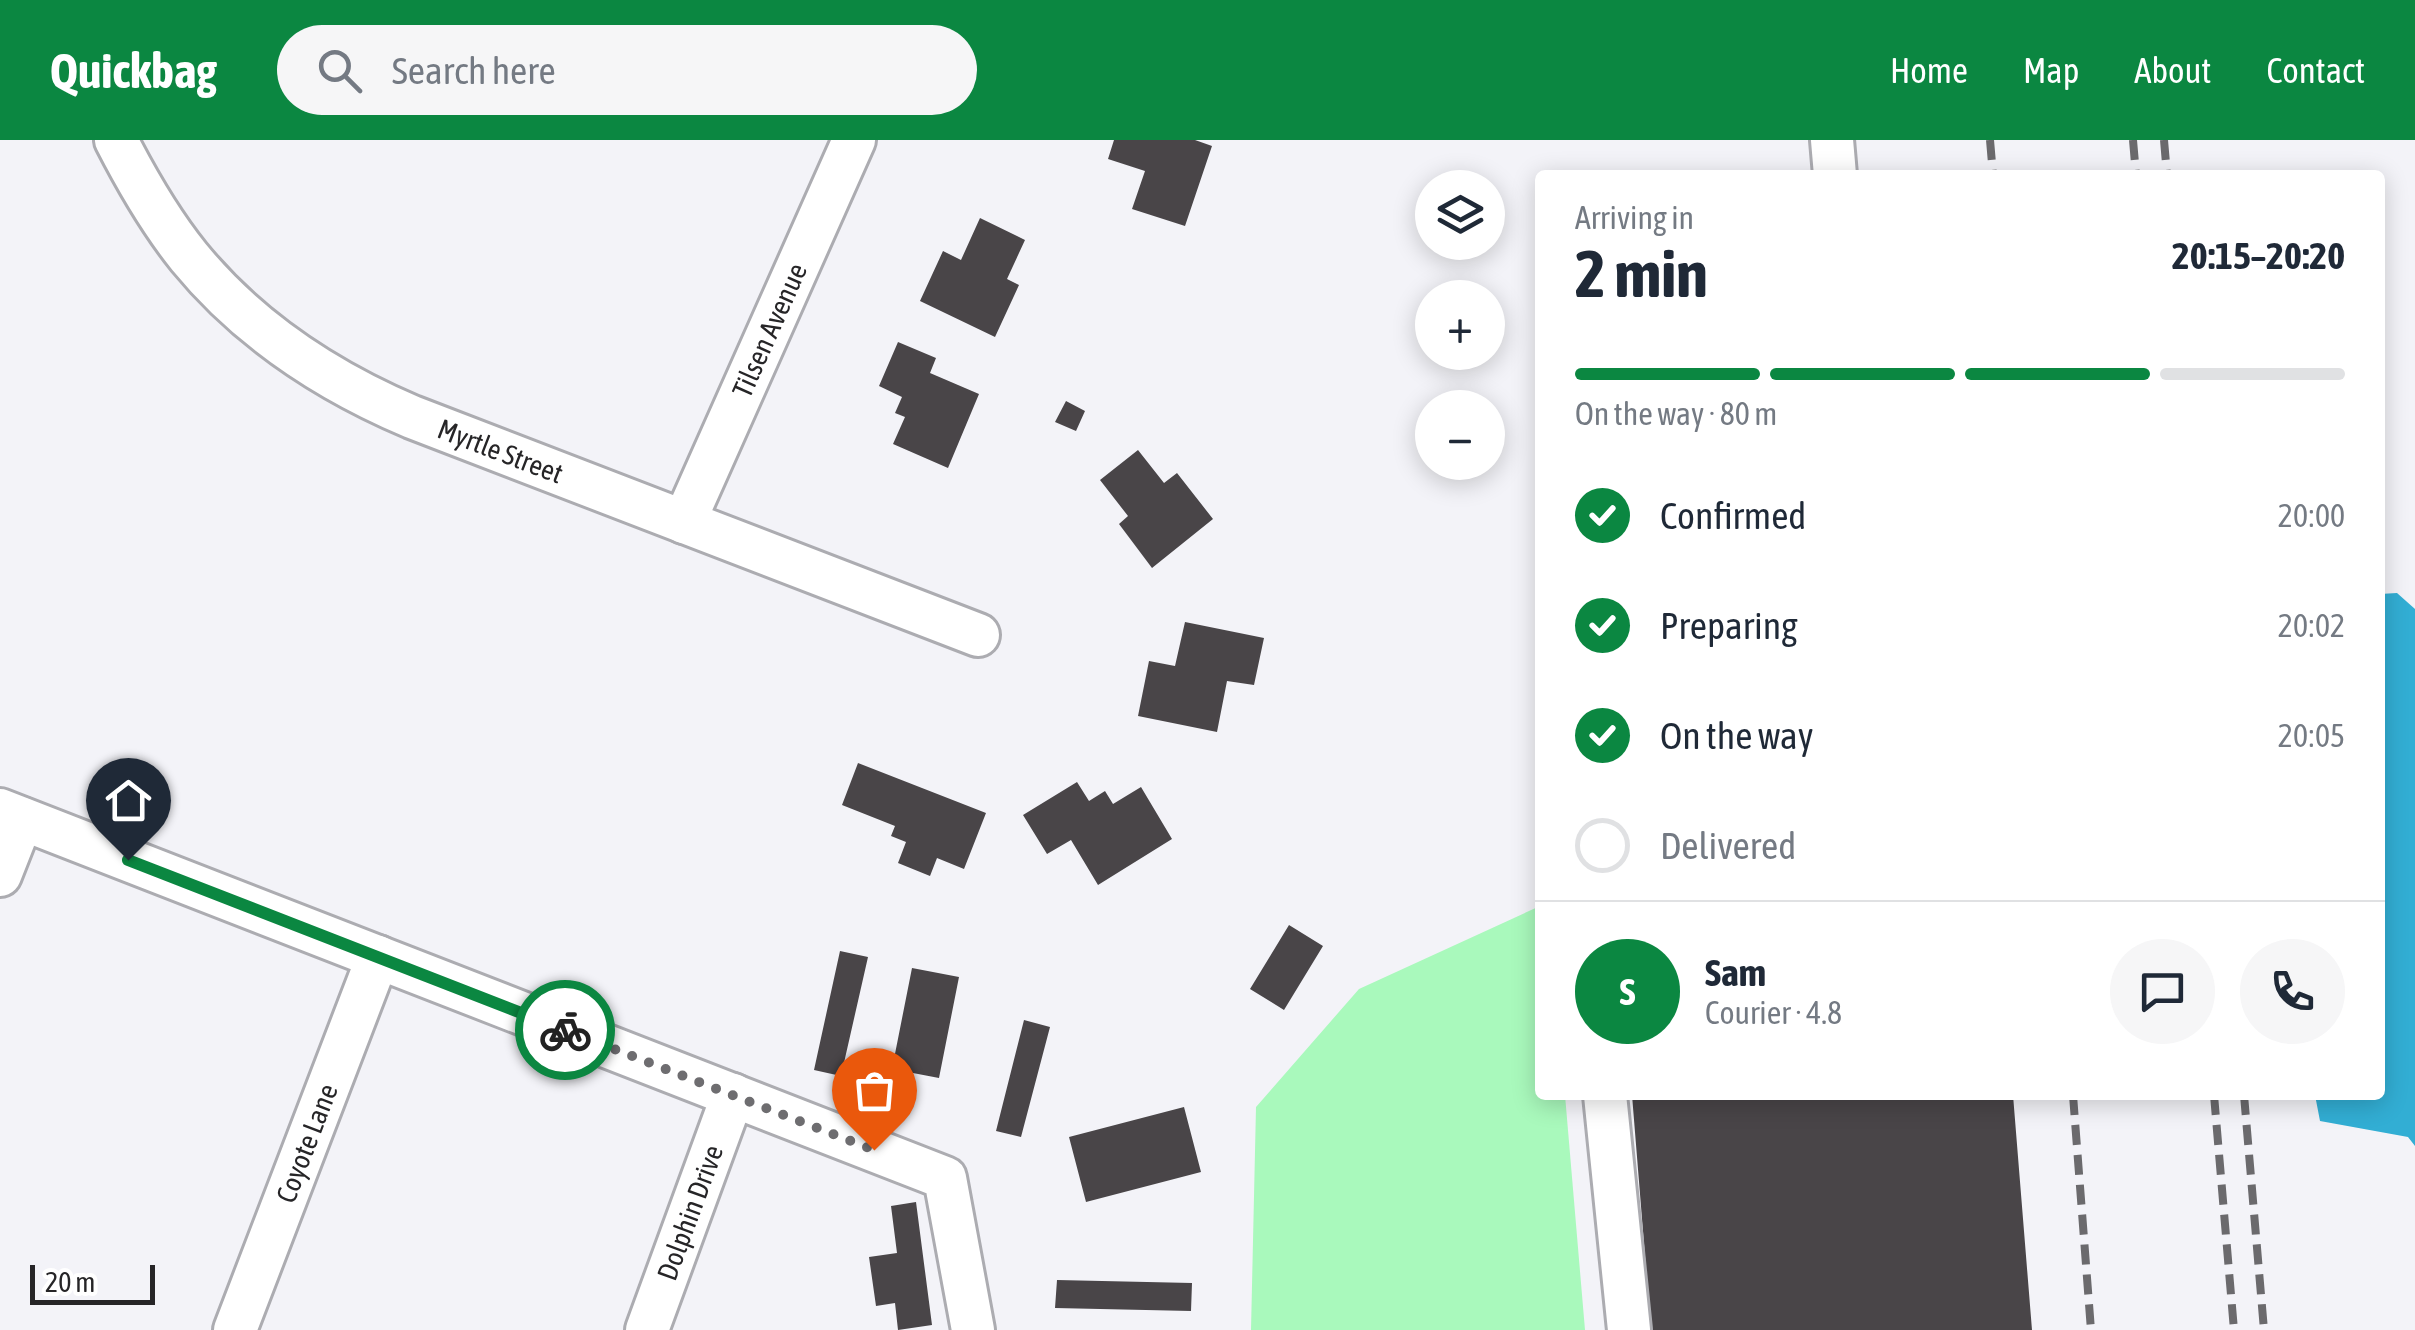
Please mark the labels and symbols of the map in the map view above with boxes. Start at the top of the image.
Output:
street label: Tilsen Avenue [726,258,813,402]
street label: Myrtle Street [433,412,568,490]
pin [86,758,171,861]
courier [515,980,615,1080]
pin [832,1048,917,1151]
street label: Coyote Lane [269,1079,344,1207]
street label: Dolphin Drive [651,1141,729,1285]
scale bar [30,1260,155,1304]

